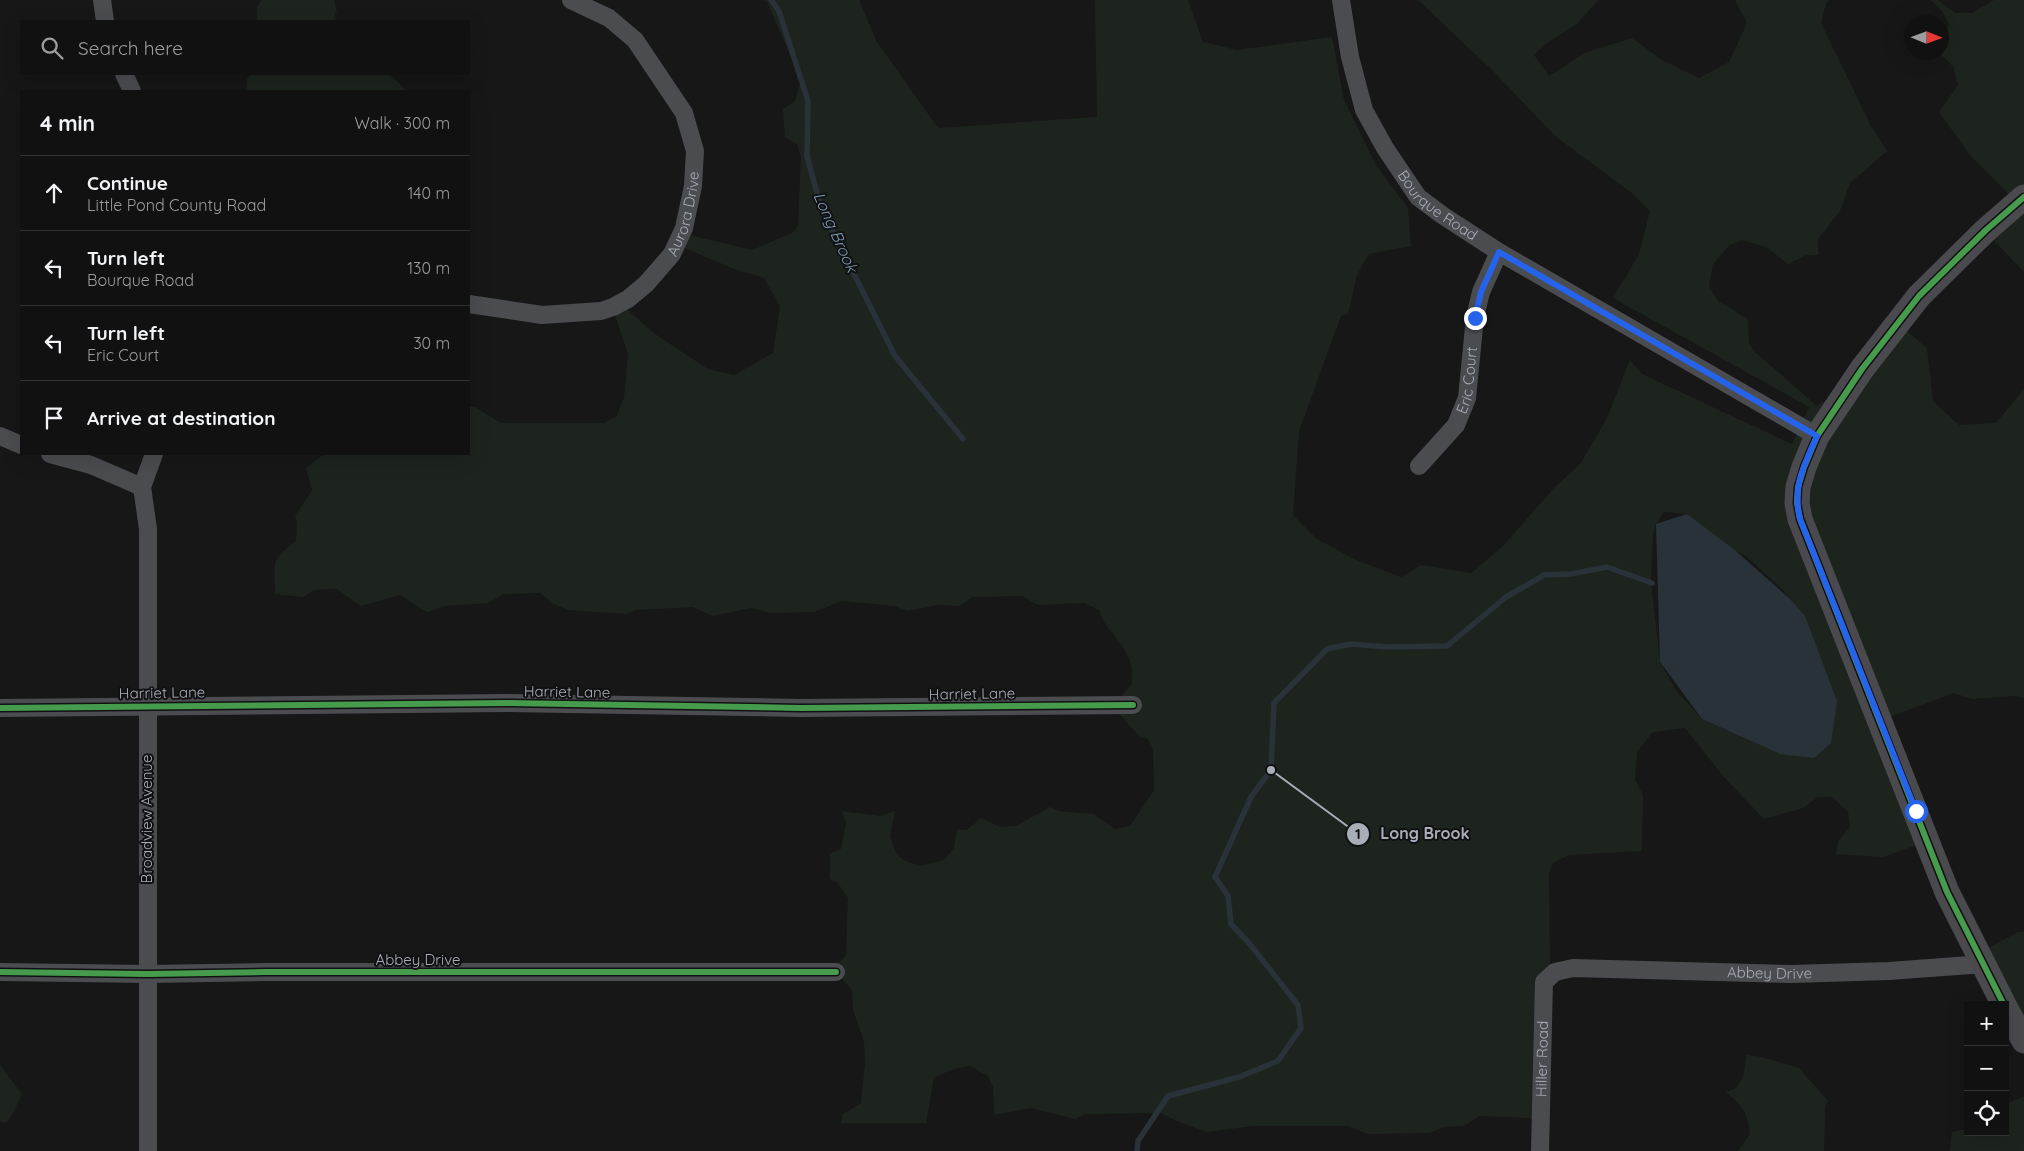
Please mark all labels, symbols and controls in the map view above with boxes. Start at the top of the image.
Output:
north arrow [1904,15,1949,60]
search box [20,20,470,75]
icon: search [38,34,66,62]
text: Search here [78,36,183,60]
text: 4 min [40,110,95,136]
text: Walk · 300 m [355,113,450,133]
street label: Bourque Road [1394,166,1481,244]
text: Continue [87,171,168,195]
street label: Aurora Drive [662,171,703,259]
icon: ahead [40,179,68,207]
text: 140 m [407,183,450,203]
water label: Long Brook [809,189,863,277]
text: Little Pond County Road [87,195,266,215]
text: Turn left [87,246,165,270]
icon: left [40,254,68,282]
text: 130 m [407,258,450,278]
text: Bourque Road [87,270,194,290]
route end [1464,307,1487,330]
text: Turn left [87,321,165,345]
icon: left [40,329,68,357]
text: 30 m [413,333,450,353]
text: Eric Court [87,345,159,365]
street label: Eric Court [1452,346,1481,416]
icon: arrive [40,404,68,432]
text: Arrive at destination [87,406,276,430]
street label: Harriet Lane [524,681,610,702]
street label: Harriet Lane [119,682,205,703]
street label: Harriet Lane [929,683,1015,704]
street label: Broadview Avenue [137,755,156,883]
route start [1905,800,1928,823]
callout: Long Brook [1345,818,1480,849]
text: Long Brook [1380,823,1470,843]
text: 1 [1355,824,1361,843]
street label: Abbey Drive [375,950,461,969]
street label: Abbey Drive [1727,962,1812,983]
map controls [1964,1001,2009,1136]
button: + [1964,1001,2009,1046]
street label: Hiller Road [1531,1021,1552,1097]
button: − [1964,1046,2009,1091]
button: locate [1964,1091,2009,1136]

